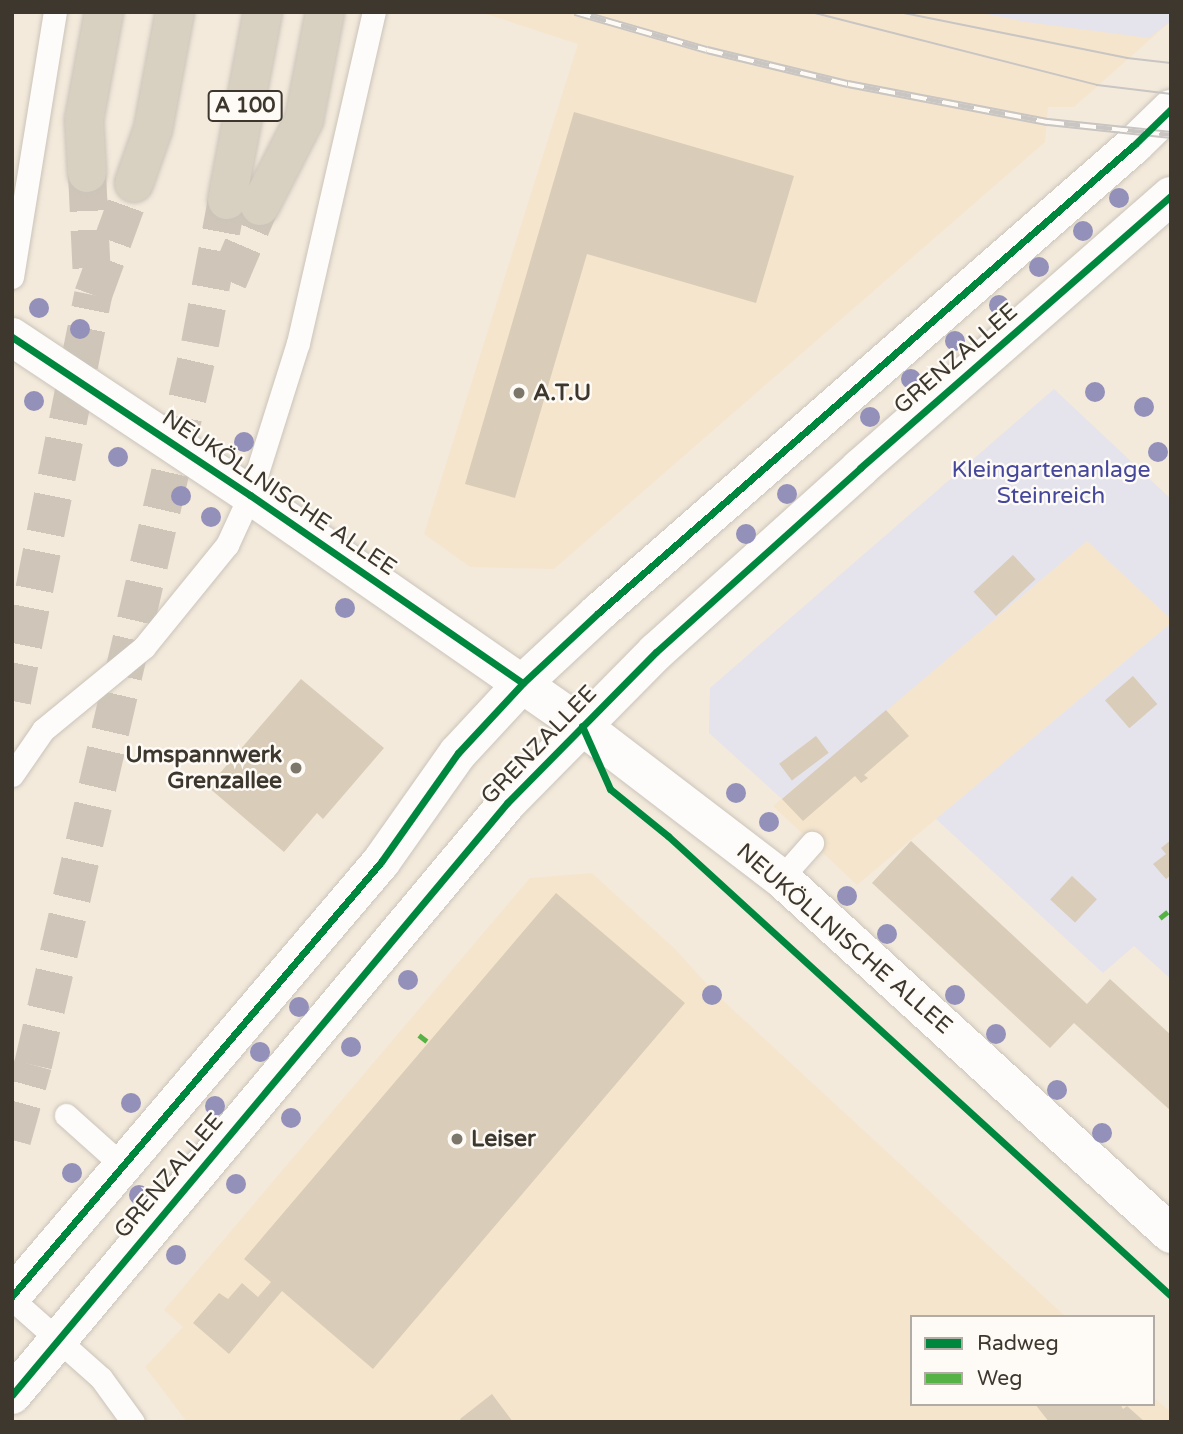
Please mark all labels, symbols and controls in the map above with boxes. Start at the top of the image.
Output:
road number: A 100 [206,88,284,124]
street label: GRENZALLEE [889,298,1023,420]
place label: A.T.U [533,379,591,407]
marker: A.T.U [511,385,527,401]
street label: NEUKÖLLNISCHE ALLEE [157,404,401,582]
park label: Kleingartenanlage Steinreich [952,456,1150,510]
street label: GRENZALLEE [475,680,603,810]
place label: Umspannwerk Grenzallee [125,741,282,795]
marker: Umspannwerk Grenzallee [288,760,304,776]
street label: NEUKÖLLNISCHE ALLEE [731,838,957,1040]
street label: GRENZALLEE [109,1108,229,1244]
place label: Leiser [471,1125,536,1153]
marker: Leiser [449,1131,465,1147]
legend [910,1315,1155,1406]
text: Radweg [977,1331,1059,1356]
text: Weg [977,1366,1022,1391]

